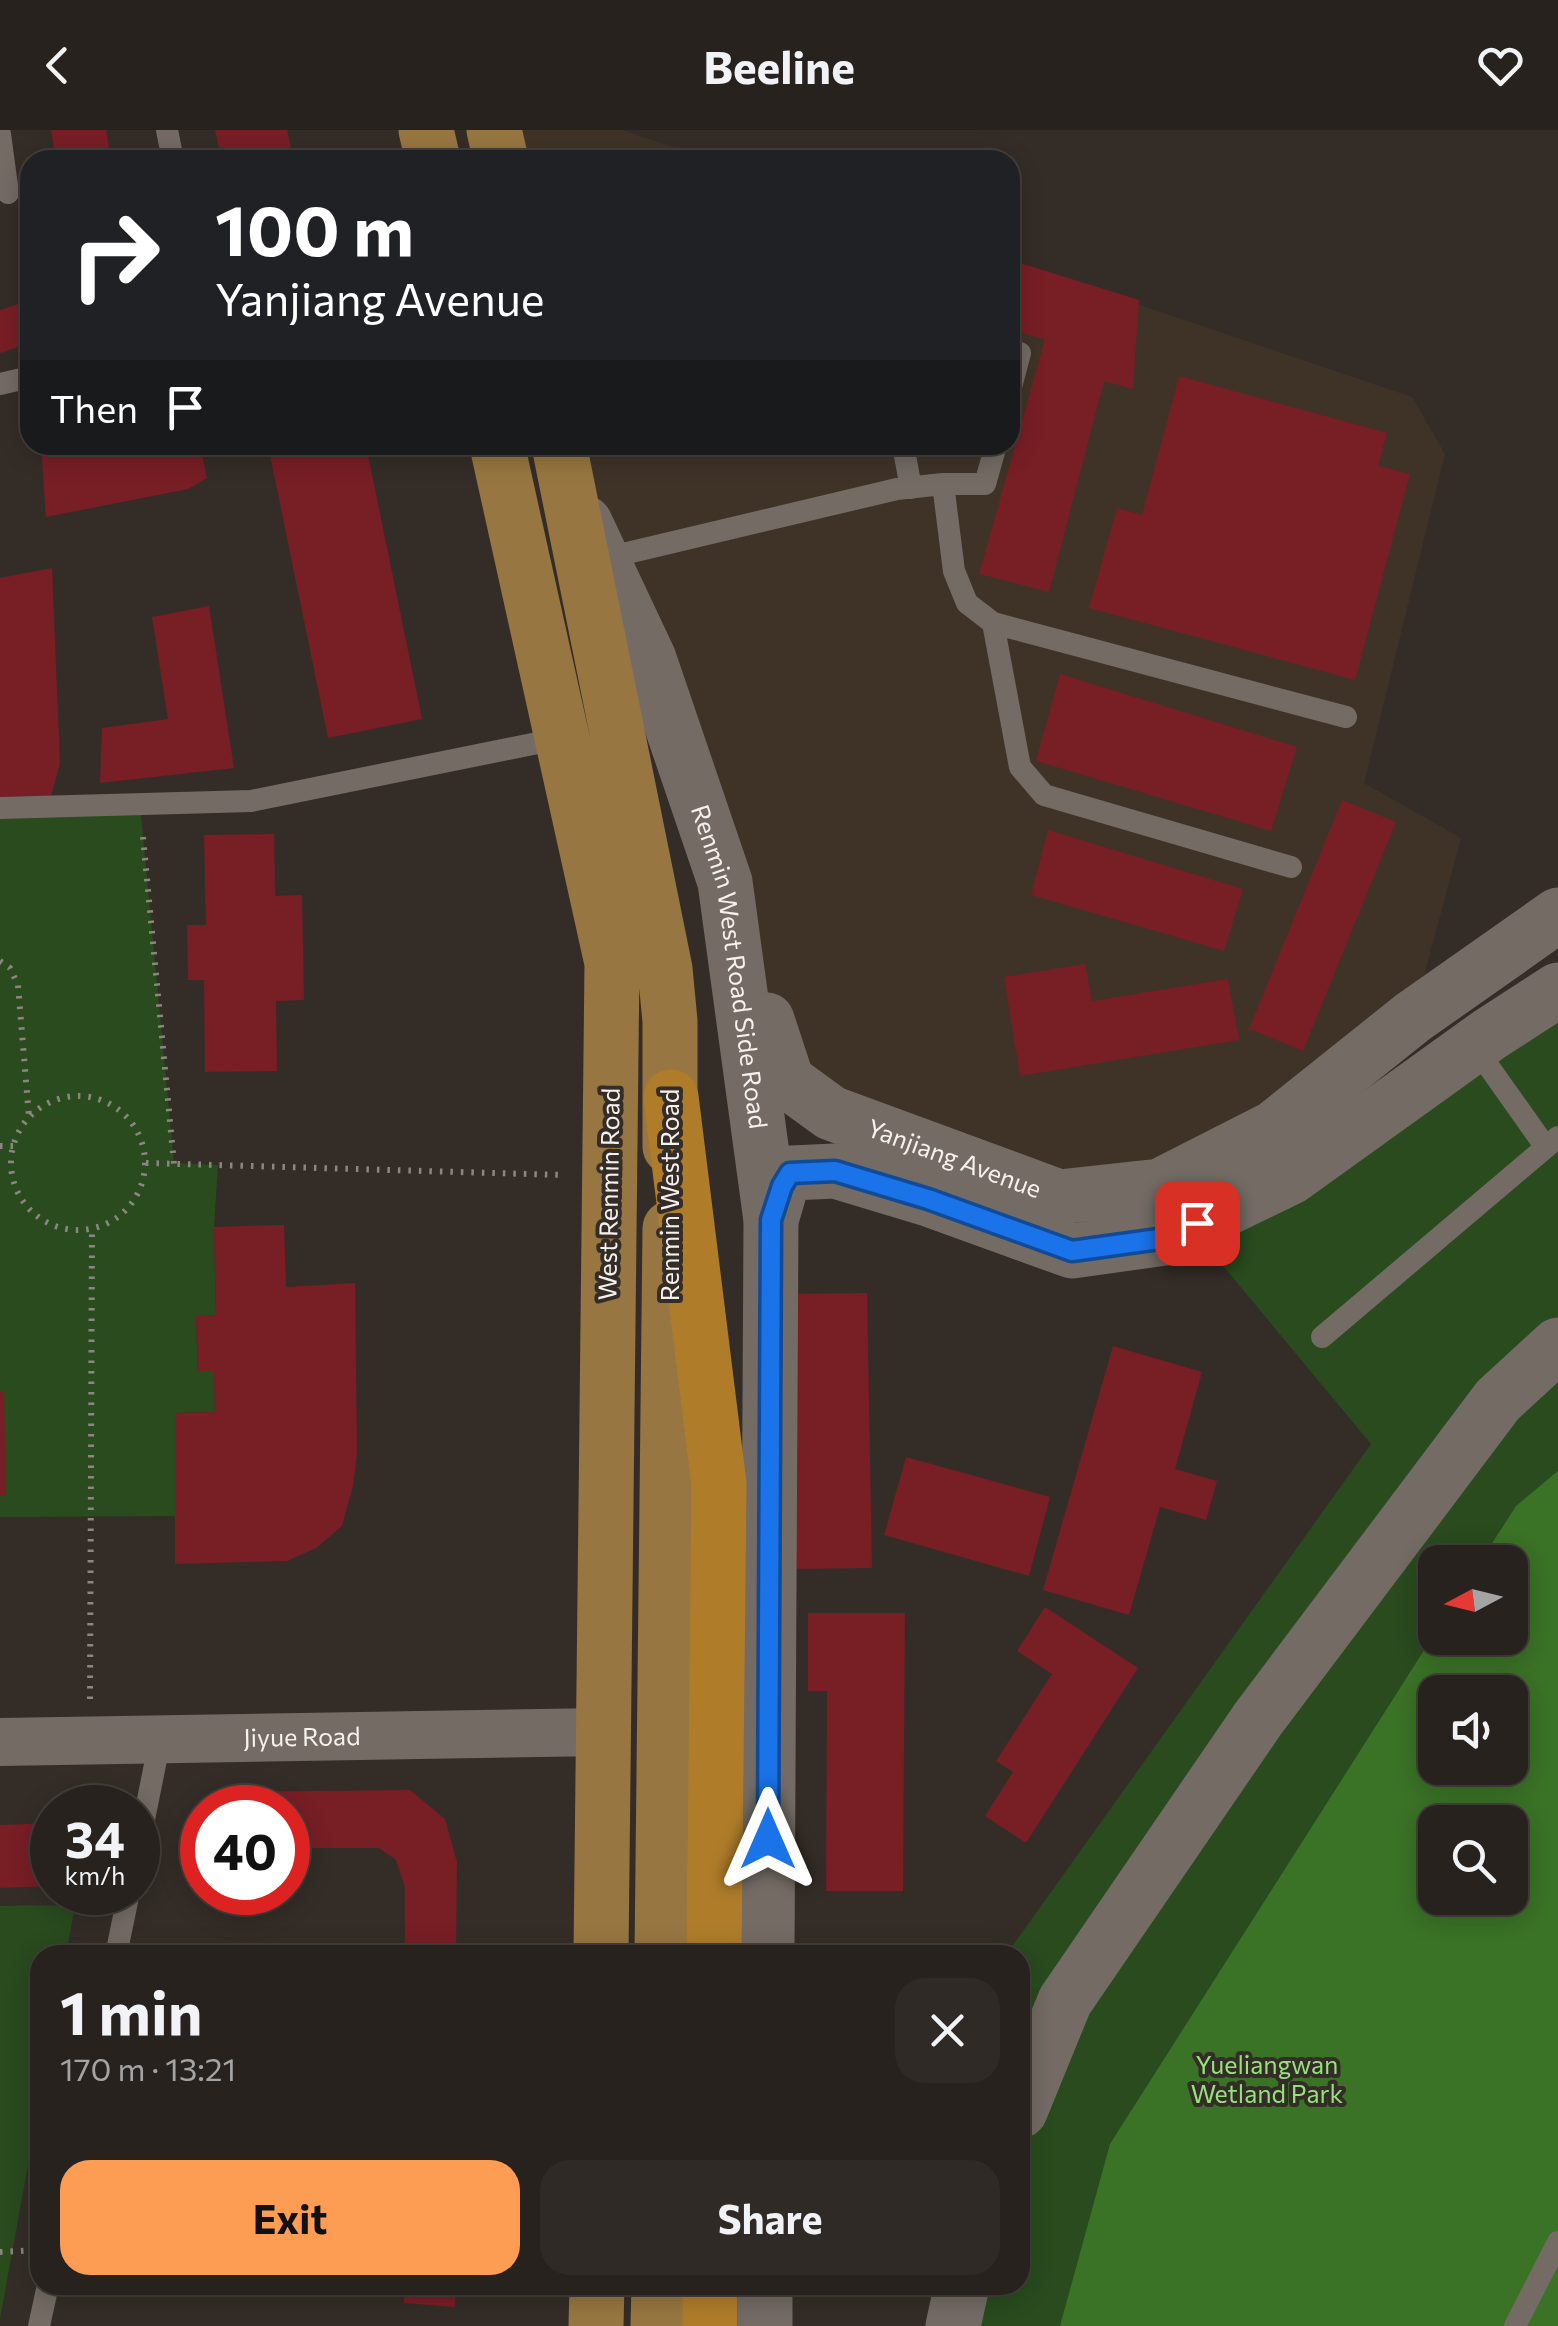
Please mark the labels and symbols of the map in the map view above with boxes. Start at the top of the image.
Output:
street label: Renmin West Road Side Road [686,801,774,1130]
street label: West Renmin Road [591,1088,625,1300]
street label: Renmin West Road [654,1089,684,1301]
street label: Yanjiang Avenue [864,1112,1046,1203]
pin [1155,1181,1240,1266]
north arrow [1418,1545,1528,1655]
street label: Jiyue Road [243,1720,361,1752]
speed limit sign: 40 [180,1785,310,1915]
position arrow [716,1787,820,1891]
park label: Yueliangwan Wetland Park [1191,2049,1344,2108]

